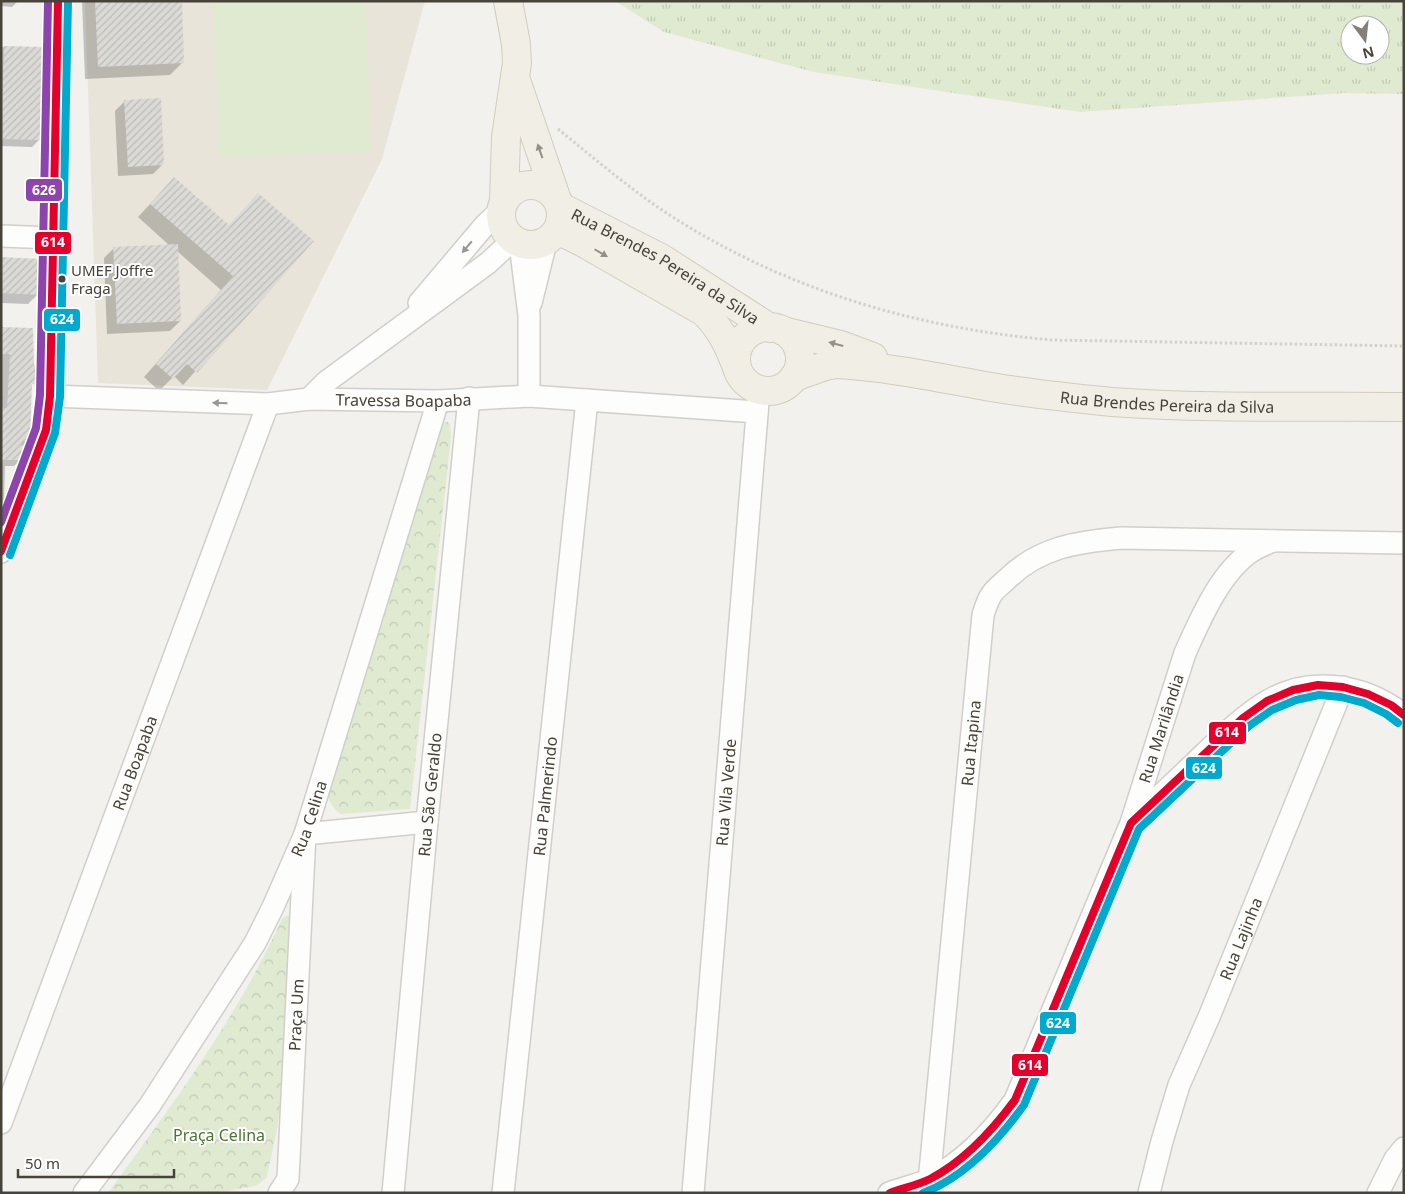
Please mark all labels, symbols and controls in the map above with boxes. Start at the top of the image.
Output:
north arrow [1340,15,1390,65]
text: N [1361,42,1376,64]
one-way arrow [536,143,544,158]
line badge: 626 [25,178,63,202]
text: 626 [32,180,56,199]
street label: Rua Brendes Pereira da Silva [567,203,764,329]
line badge: 614 [34,231,72,255]
text: 614 [41,232,65,251]
one-way arrow [461,240,473,252]
one-way arrow [594,248,608,257]
place label: UMEF Joffre Fraga [71,260,153,298]
marker: UMEF Joffre Fraga [57,274,67,284]
line badge: 624 [43,308,81,332]
text: 624 [50,309,74,328]
one-way arrow [828,340,843,348]
street label: Rua Brendes Pereira da Silva [1059,386,1274,418]
street label: Travessa Boapaba [335,388,472,412]
one-way arrow [212,398,228,406]
street label: Rua Marilândia [1133,671,1189,786]
street label: Rua Itapina [956,699,986,787]
street label: Rua Boapaba [107,712,162,814]
line badge: 614 [1208,721,1247,745]
text: 614 [1215,722,1239,741]
street label: Rua São Geraldo [413,732,447,858]
street label: Rua Palmerindo [528,735,562,857]
street label: Rua Vila Verde [711,738,741,847]
line badge: 624 [1185,756,1223,780]
text: 624 [1192,758,1216,777]
street label: Rua Celina [285,778,332,860]
street label: Rua Lajinha [1214,894,1267,983]
street label: Praça Um [283,978,309,1052]
line badge: 624 [1039,1011,1077,1035]
text: 624 [1046,1013,1070,1032]
line badge: 614 [1011,1053,1049,1077]
text: 614 [1018,1055,1042,1074]
park label: Praça Celina [173,1124,265,1146]
scale bar [18,1146,174,1178]
text: 50 m [25,1153,60,1173]

